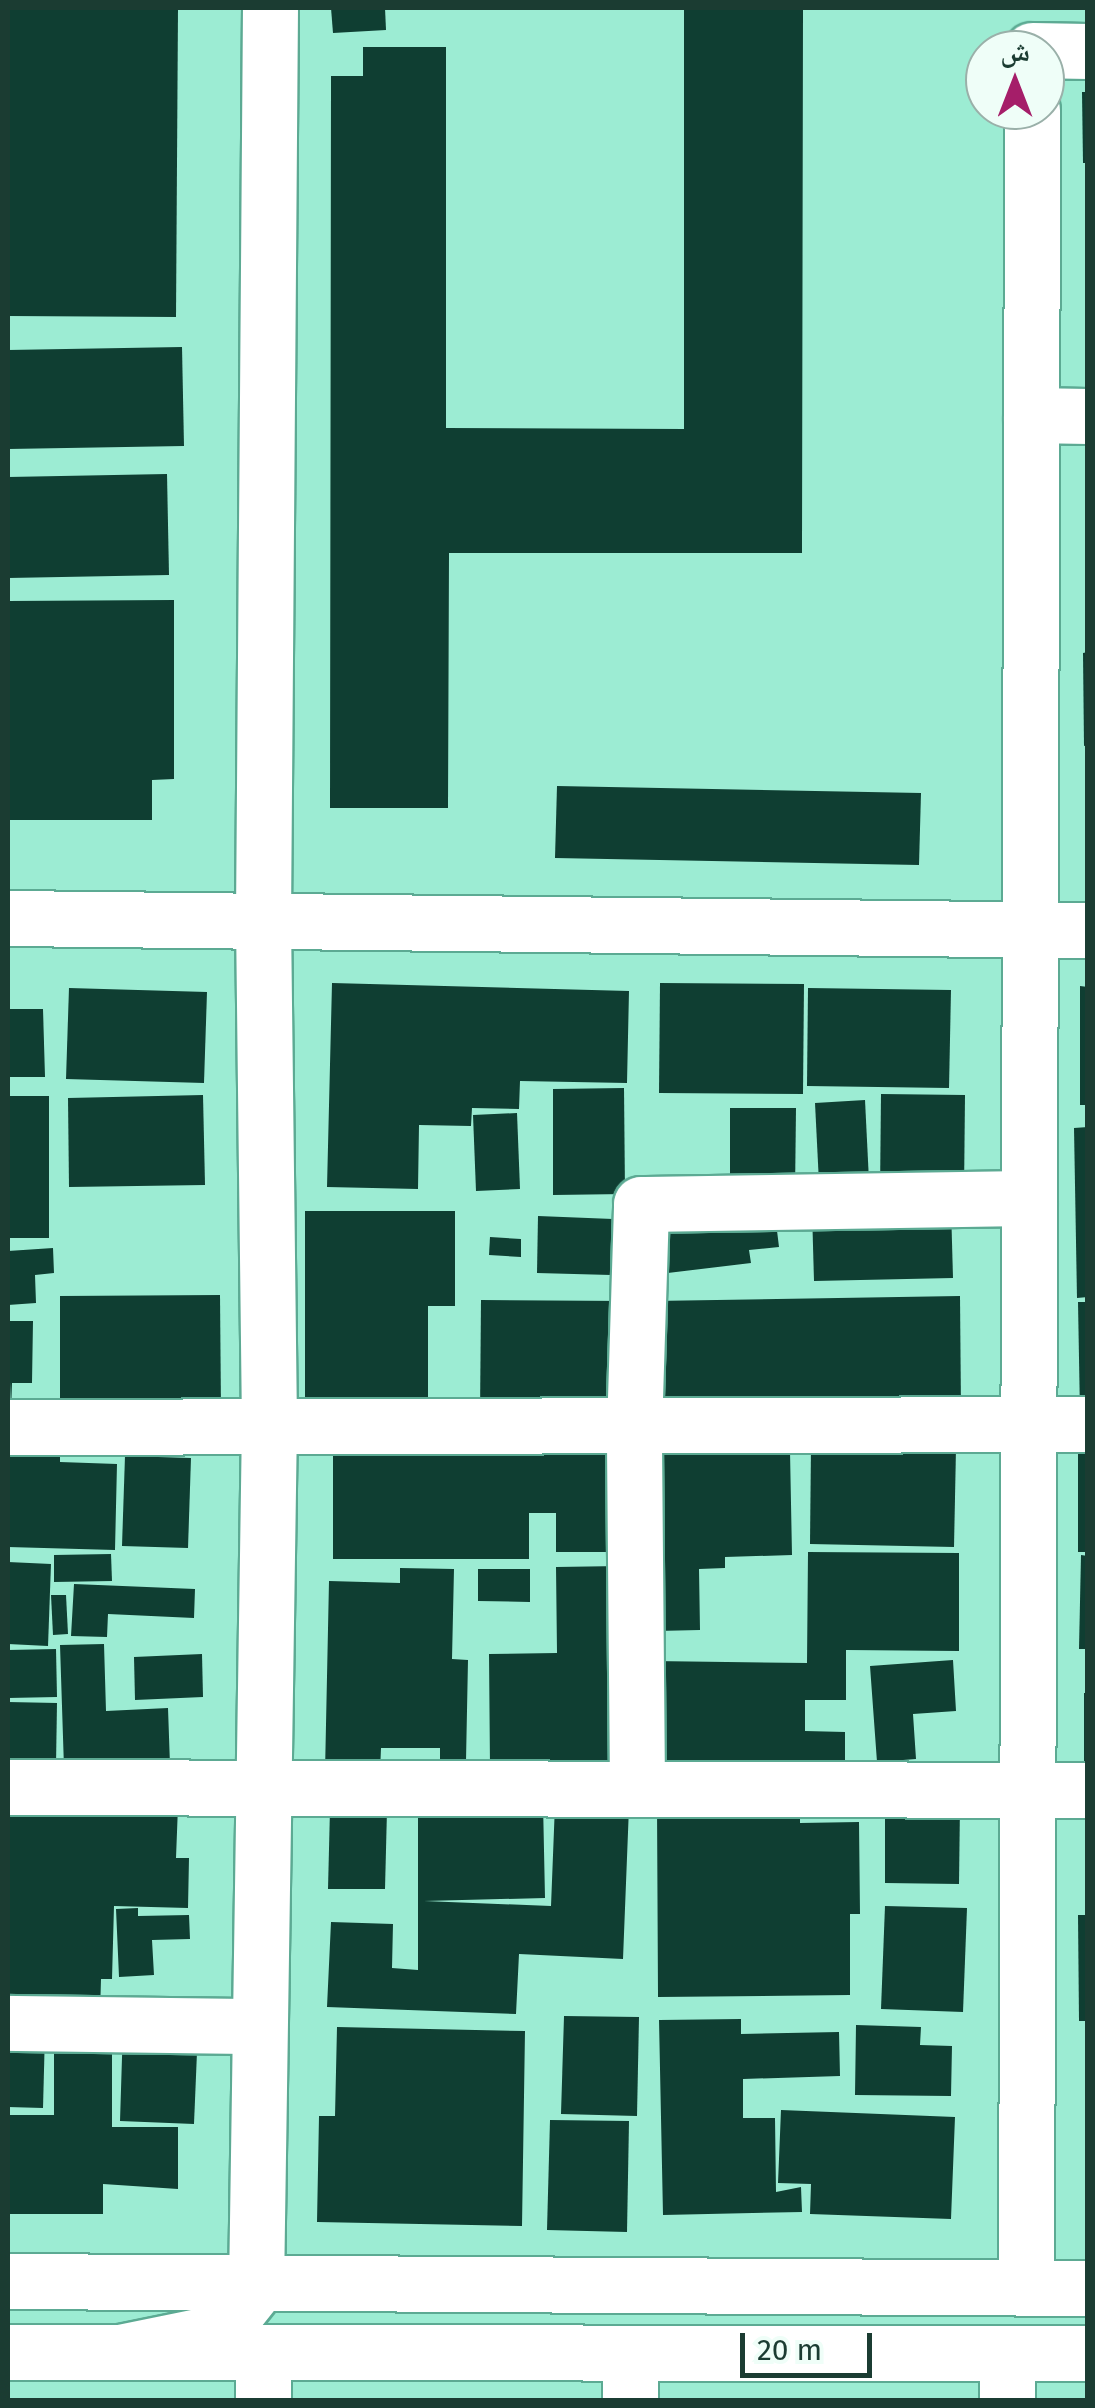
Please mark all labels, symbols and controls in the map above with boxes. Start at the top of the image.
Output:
north arrow [965,30,1065,130]
text: ش [1000,35,1030,68]
scale bar [745,2313,878,2375]
text: 20 m [757,2332,822,2368]

